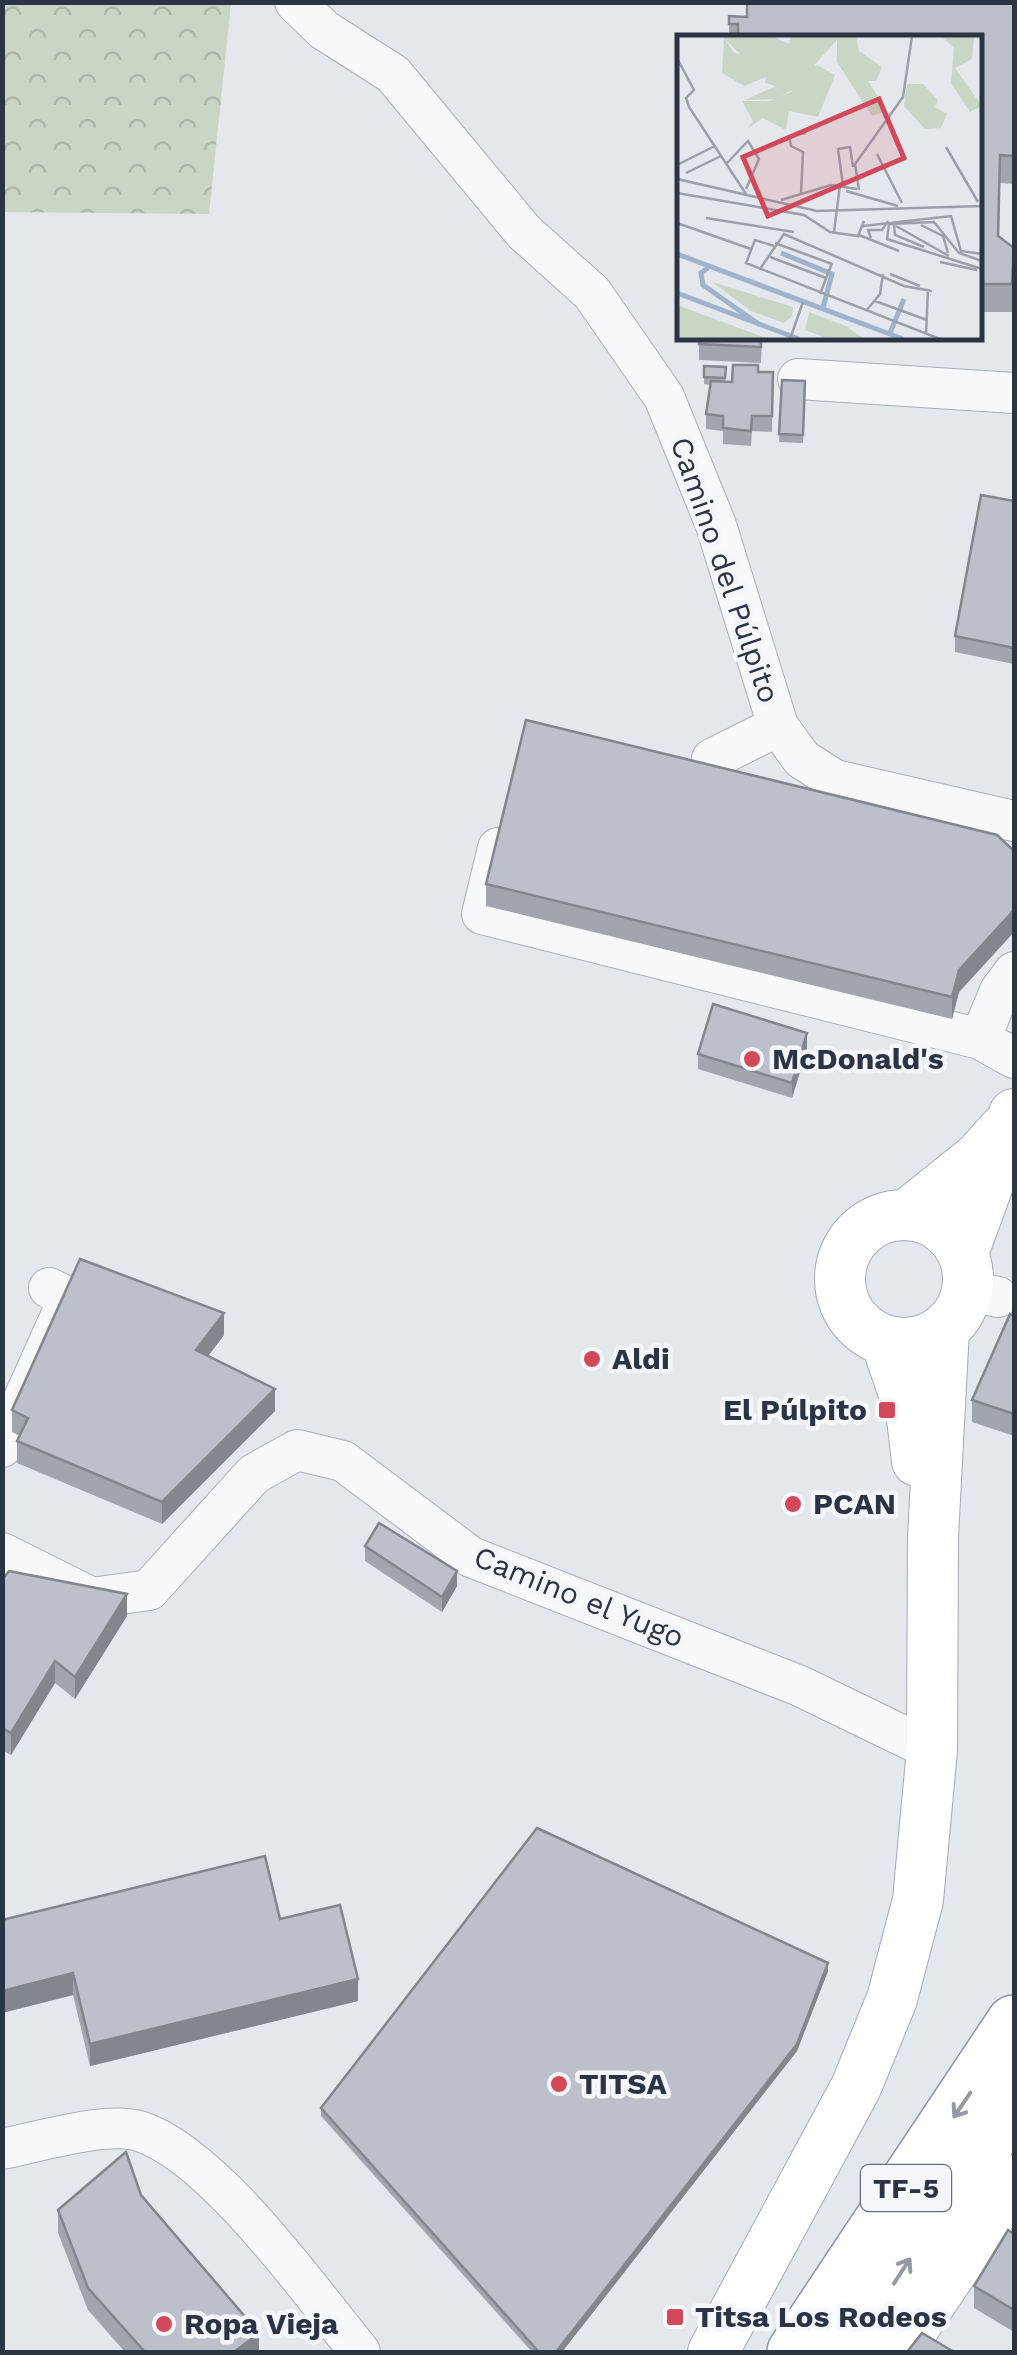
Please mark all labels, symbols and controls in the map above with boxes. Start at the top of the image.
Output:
inset map [677,35,982,340]
street label: Camino del Púlpito [664,432,787,707]
place label: McDonald's [772,1041,944,1076]
marker: McDonald's [741,1048,763,1070]
place label: Aldi [612,1341,670,1376]
marker: Aldi [581,1348,603,1370]
place label: El Púlpito [723,1392,867,1427]
marker: El Púlpito [876,1399,898,1421]
place label: PCAN [813,1486,896,1521]
marker: PCAN [782,1493,804,1515]
street label: Camino el Yugo [469,1538,689,1655]
place label: TITSA [579,2066,668,2101]
marker: TITSA [548,2073,570,2095]
one-way arrow [952,2090,973,2118]
road number: TF-5 [861,2165,951,2211]
one-way arrow [891,2258,912,2286]
place label: Titsa Los Rodeos [695,2299,947,2334]
place label: Ropa Vieja [184,2306,339,2341]
marker: Titsa Los Rodeos [664,2306,686,2328]
marker: Ropa Vieja [153,2313,175,2335]

